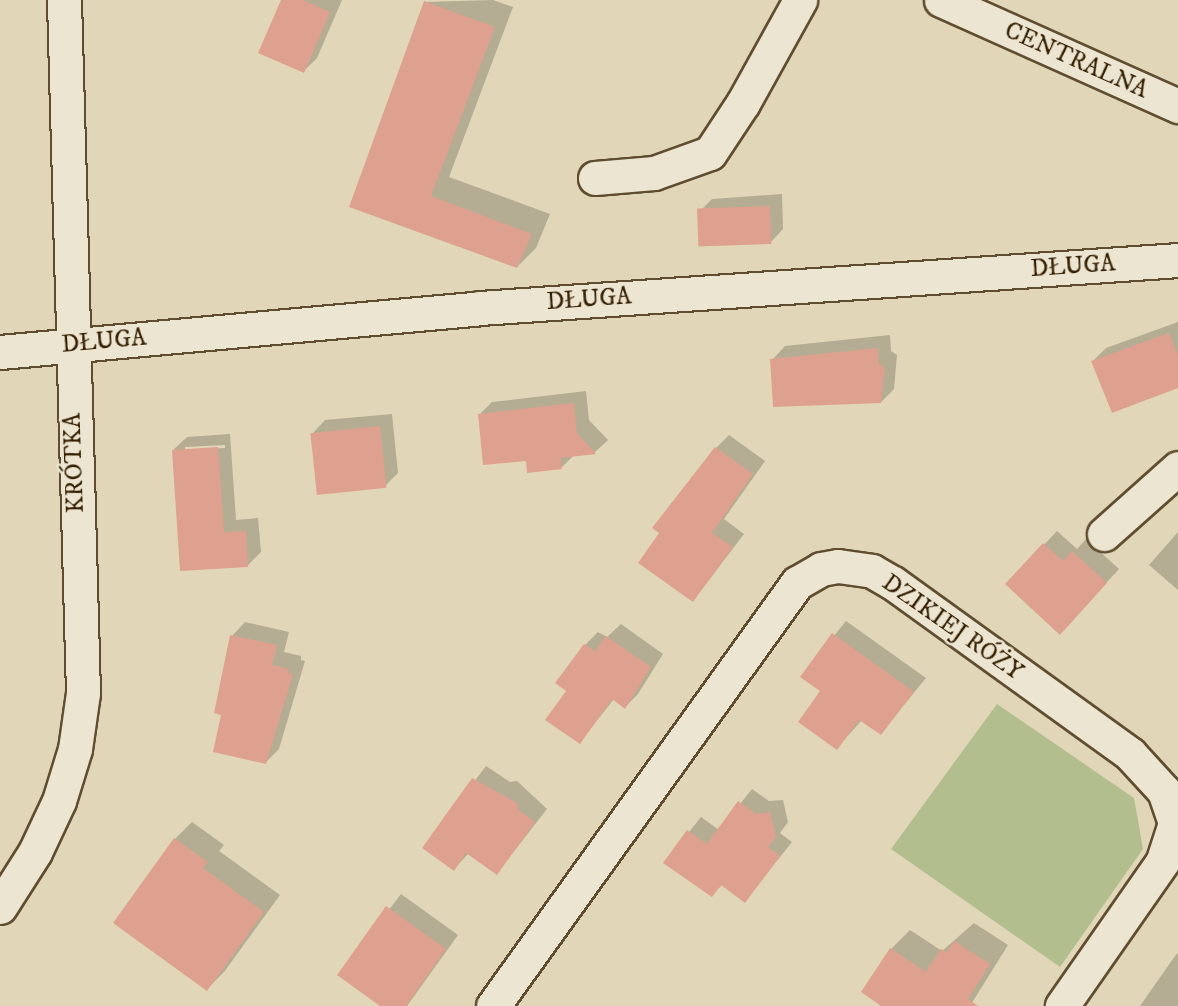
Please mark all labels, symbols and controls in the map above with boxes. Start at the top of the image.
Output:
street label: CENTRALNA [1000,17,1152,105]
street label: DŁUGA [1030,250,1116,284]
street label: DŁUGA [546,283,632,317]
street label: DŁUGA [60,324,148,360]
street label: KRÓTKA [59,413,91,513]
street label: DZIKIEJ RÓŻY [876,569,1028,687]

